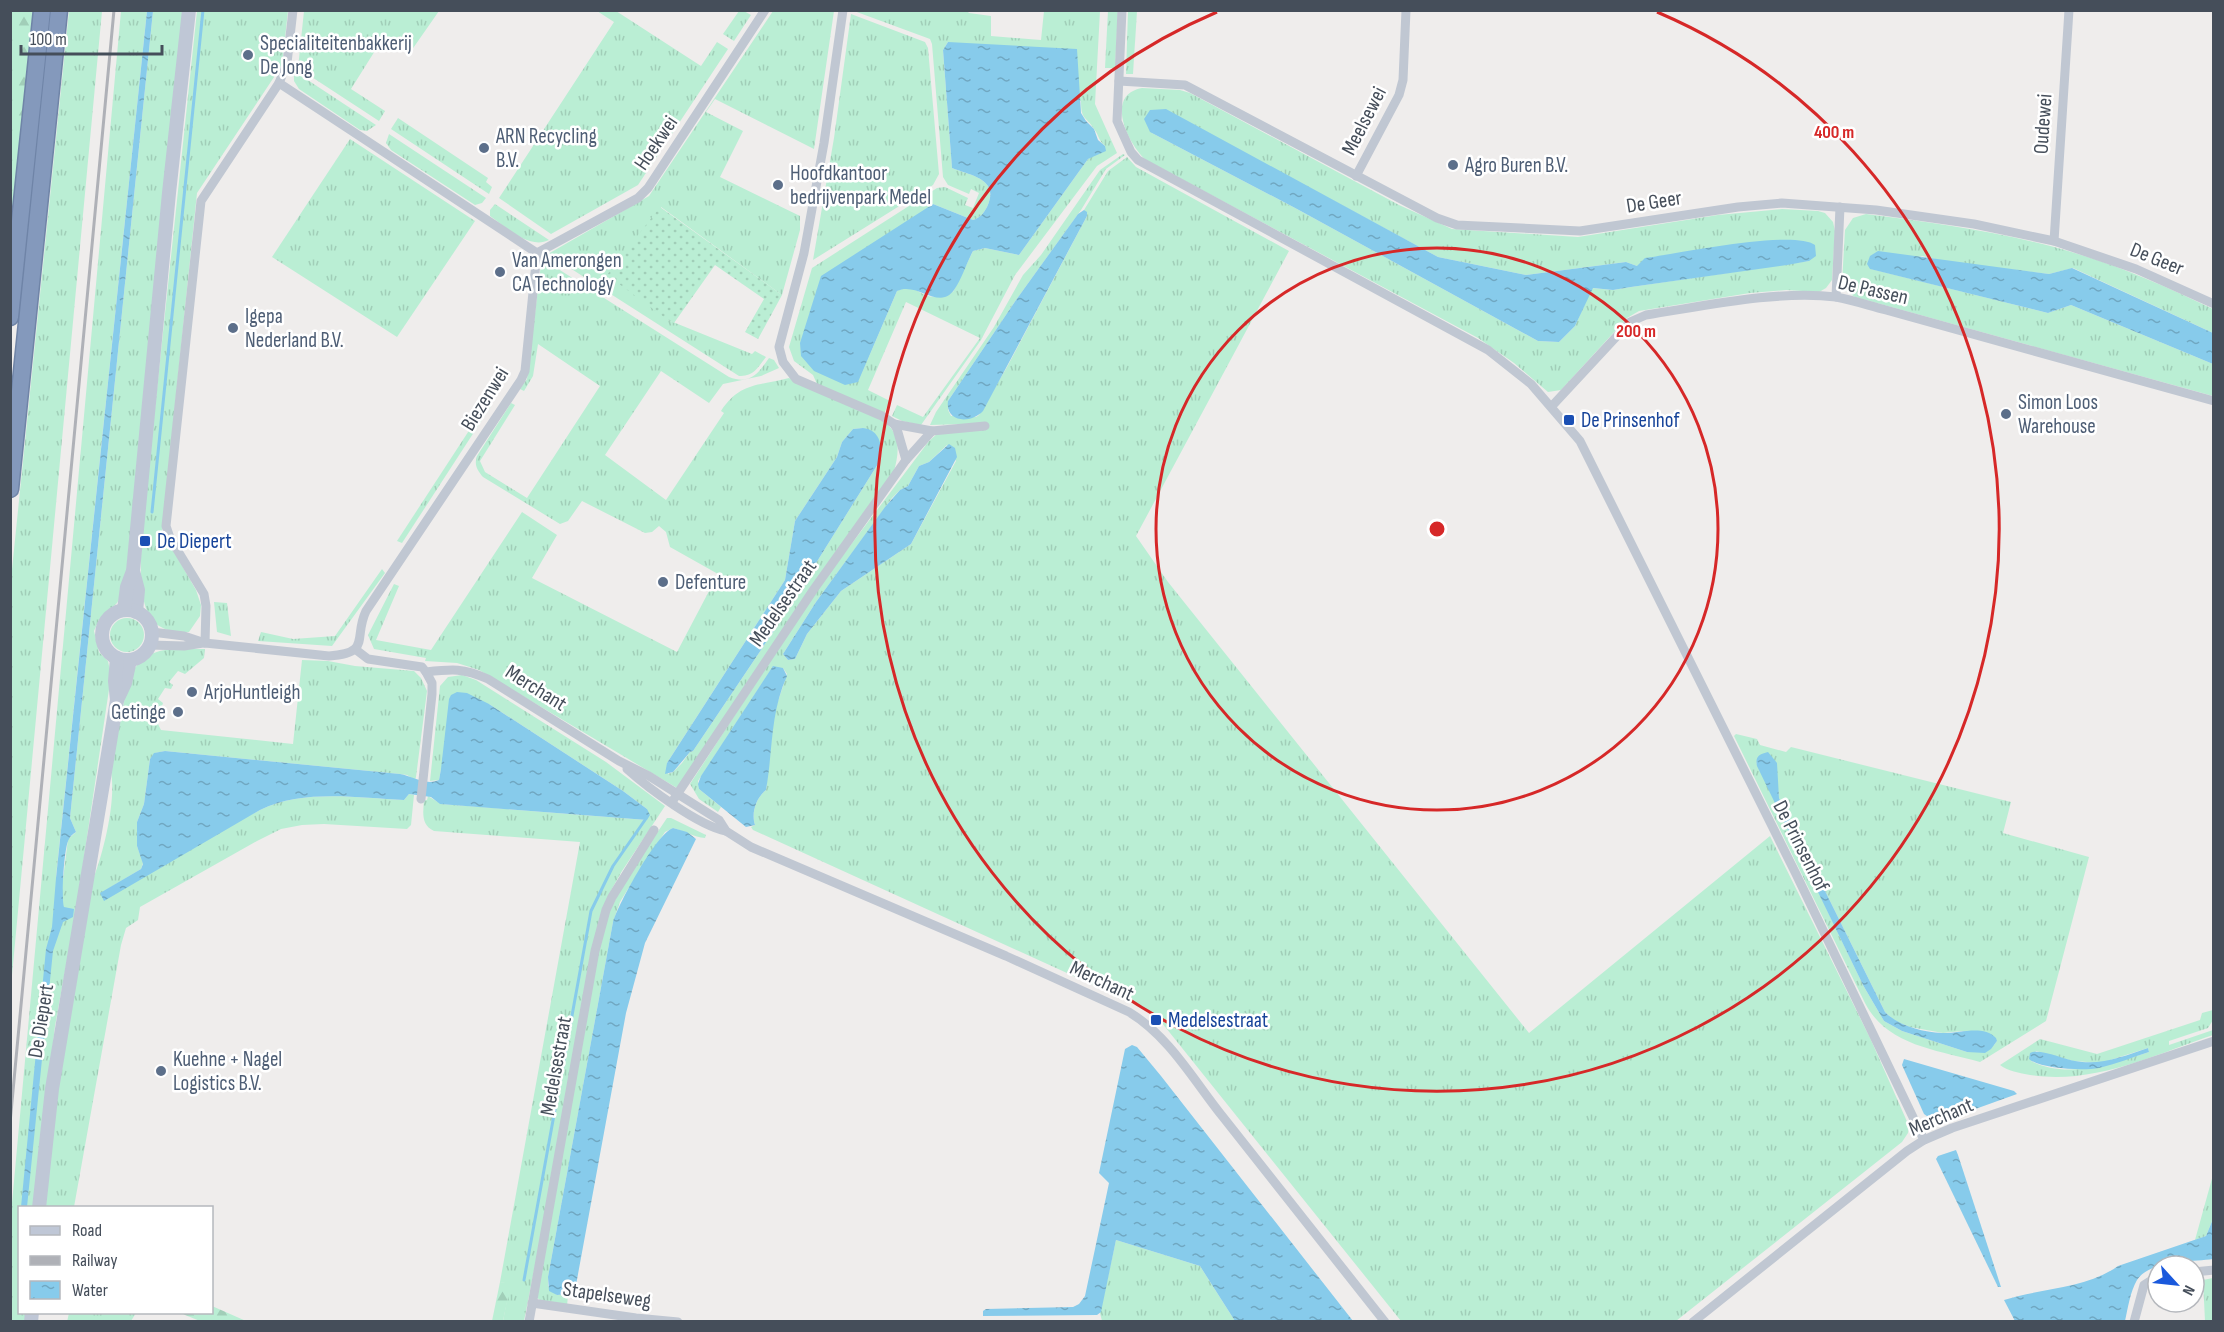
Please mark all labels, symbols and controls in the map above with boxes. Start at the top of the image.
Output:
scale bar [21,18,162,56]
text: 100 m [30,29,67,50]
place label: Specialiteitenbakkerij De Jong [260,31,412,80]
marker: Specialiteitenbakkerij De Jong [241,48,255,62]
street label: Meelsewei [1336,83,1392,159]
street label: Oudewei [2028,93,2058,155]
street label: Hoekwei [629,111,683,175]
text: 400 m [1814,122,1854,143]
place label: ARN Recycling B.V. [495,124,597,173]
marker: ARN Recycling B.V. [477,141,491,155]
place label: Agro Buren B.V. [1464,153,1568,178]
marker: Agro Buren B.V. [1446,158,1460,172]
place label: Hoofdkantoor bedrijvenpark Medel [790,161,931,210]
marker: Hoofdkantoor bedrijvenpark Medel [771,178,785,192]
street label: De Geer [1625,185,1683,219]
street label: De Geer [2127,237,2187,281]
place label: Van Amerongen CA Technology [512,248,622,297]
marker: Van Amerongen CA Technology [493,265,507,279]
street label: De Passen [1836,270,1910,310]
place label: Igepa Nederland B.V. [245,304,344,353]
marker: Igepa Nederland B.V. [226,321,240,335]
text: 200 m [1616,321,1656,342]
street label: Biezenwei [456,363,514,435]
place label: Simon Loos Warehouse [2018,390,2098,439]
marker: Simon Loos Warehouse [1999,407,2013,421]
place label: De Prinsenhof [1581,408,1681,433]
marker: De Prinsenhof [1562,413,1576,427]
centre of rings [1427,519,1447,539]
place label: De Diepert [157,529,232,554]
marker: De Diepert [138,534,152,548]
street label: Medelsestraat [744,555,822,651]
place label: Defenture [675,570,746,595]
marker: Defenture [656,575,670,589]
street label: Merchant [501,659,571,717]
place label: ArjoHuntleigh [203,680,301,705]
marker: ArjoHuntleigh [185,685,199,699]
place label: Getinge [111,700,166,725]
marker: Getinge [171,705,185,719]
street label: De Prinsenhof [1767,796,1835,896]
street label: Merchant [1066,955,1138,1007]
street label: De Diepert [23,982,59,1060]
place label: Medelsestraat [1168,1008,1268,1033]
marker: Medelsestraat [1149,1013,1163,1027]
street label: Medelsestraat [535,1014,577,1118]
place label: Kuehne + Nagel Logistics B.V. [173,1047,282,1096]
marker: Kuehne + Nagel Logistics B.V. [154,1064,168,1078]
street label: Merchant [1905,1092,1977,1142]
legend [18,1206,213,1314]
text: Road [72,1220,102,1241]
text: Railway [72,1250,117,1271]
north arrow [2146,1254,2206,1314]
street label: Stapelseweg [561,1276,653,1314]
text: Water [72,1280,108,1301]
text: N [2178,1282,2198,1298]

